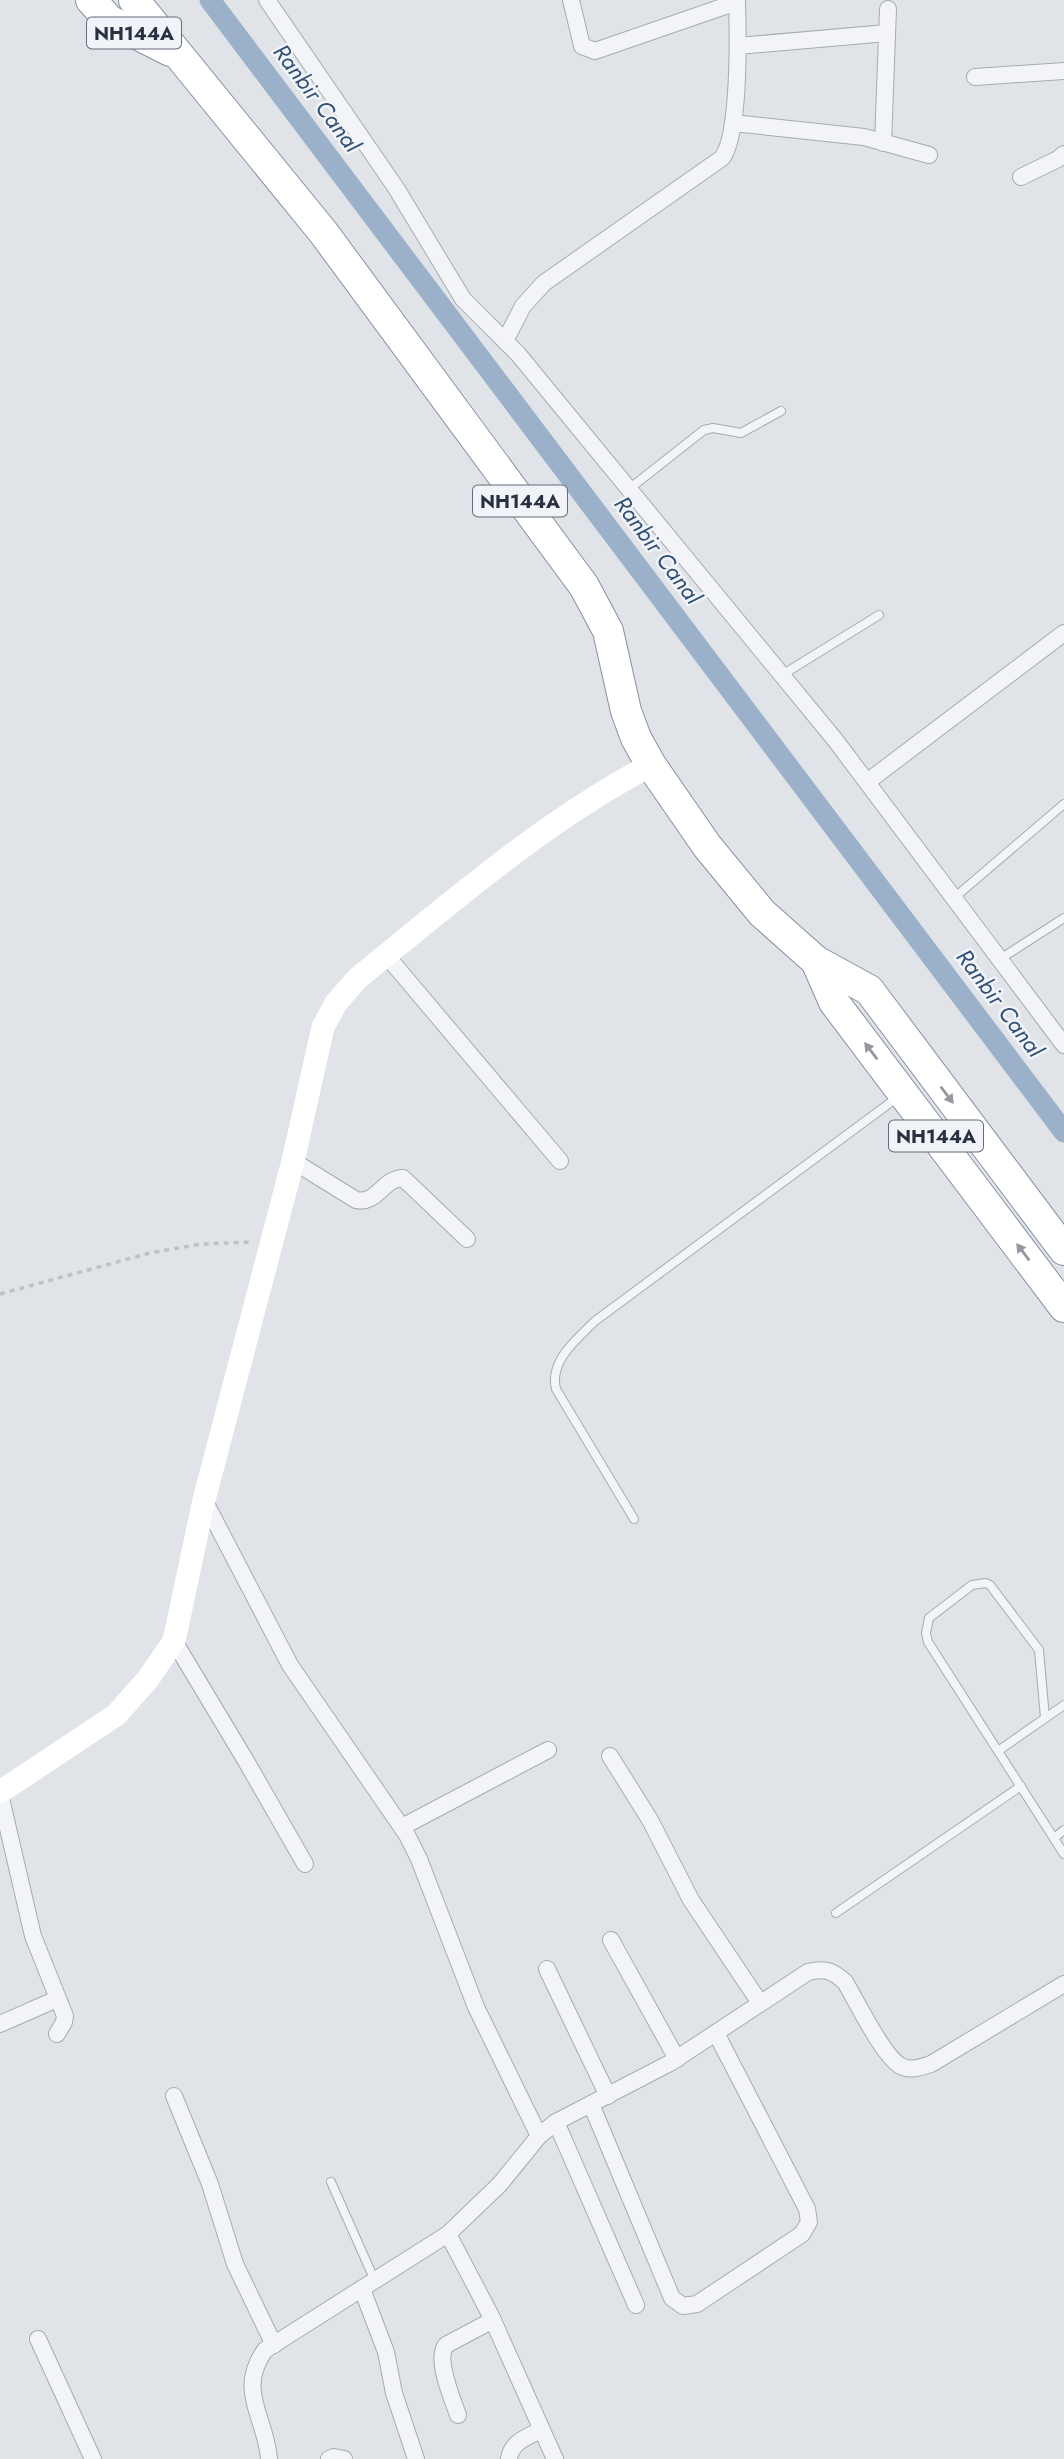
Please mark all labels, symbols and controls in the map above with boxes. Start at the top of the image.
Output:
road number: NH144A [87,18,181,48]
water label: Ranbir Canal [265,37,369,160]
road number: NH144A [473,486,567,516]
water label: Ranbir Canal [606,489,710,612]
water label: Ranbir Canal [948,942,1052,1065]
one-way arrow [865,1042,879,1060]
one-way arrow [940,1085,955,1103]
road number: NH144A [889,1120,983,1152]
one-way arrow [1016,1243,1030,1261]

